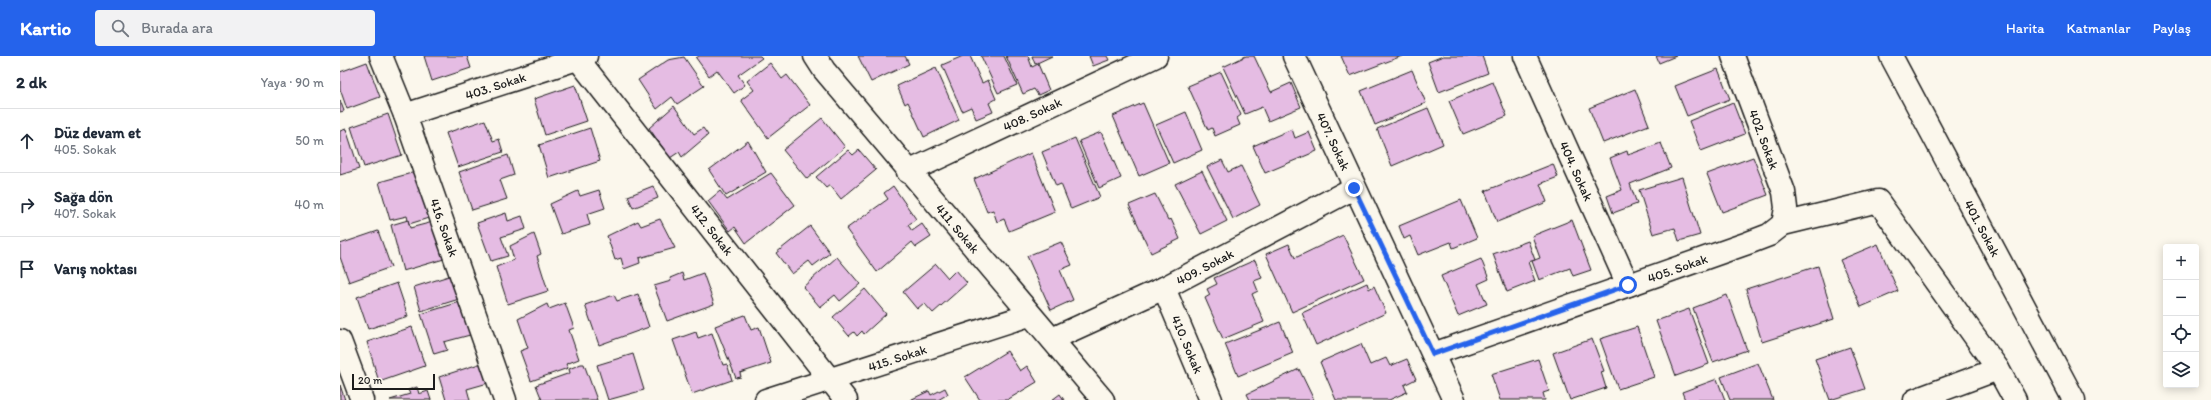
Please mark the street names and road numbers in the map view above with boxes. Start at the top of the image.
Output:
street label: 403. Sokak [463,69,528,102]
street label: 408. Sokak [1000,94,1064,134]
street label: 402. Sokak [1746,107,1782,172]
street label: 407. Sokak [1314,110,1354,173]
street label: 404. Sokak [1557,139,1597,203]
street label: 416. Sokak [427,196,462,259]
street label: 401. Sokak [1961,197,2004,259]
street label: 412. Sokak [687,201,737,258]
street label: 411. Sokak [933,201,983,256]
street label: 409. Sokak [1173,245,1236,288]
street label: 405. Sokak [1645,250,1710,285]
street label: 410. Sokak [1169,313,1207,376]
street label: 415. Sokak [866,341,929,374]

